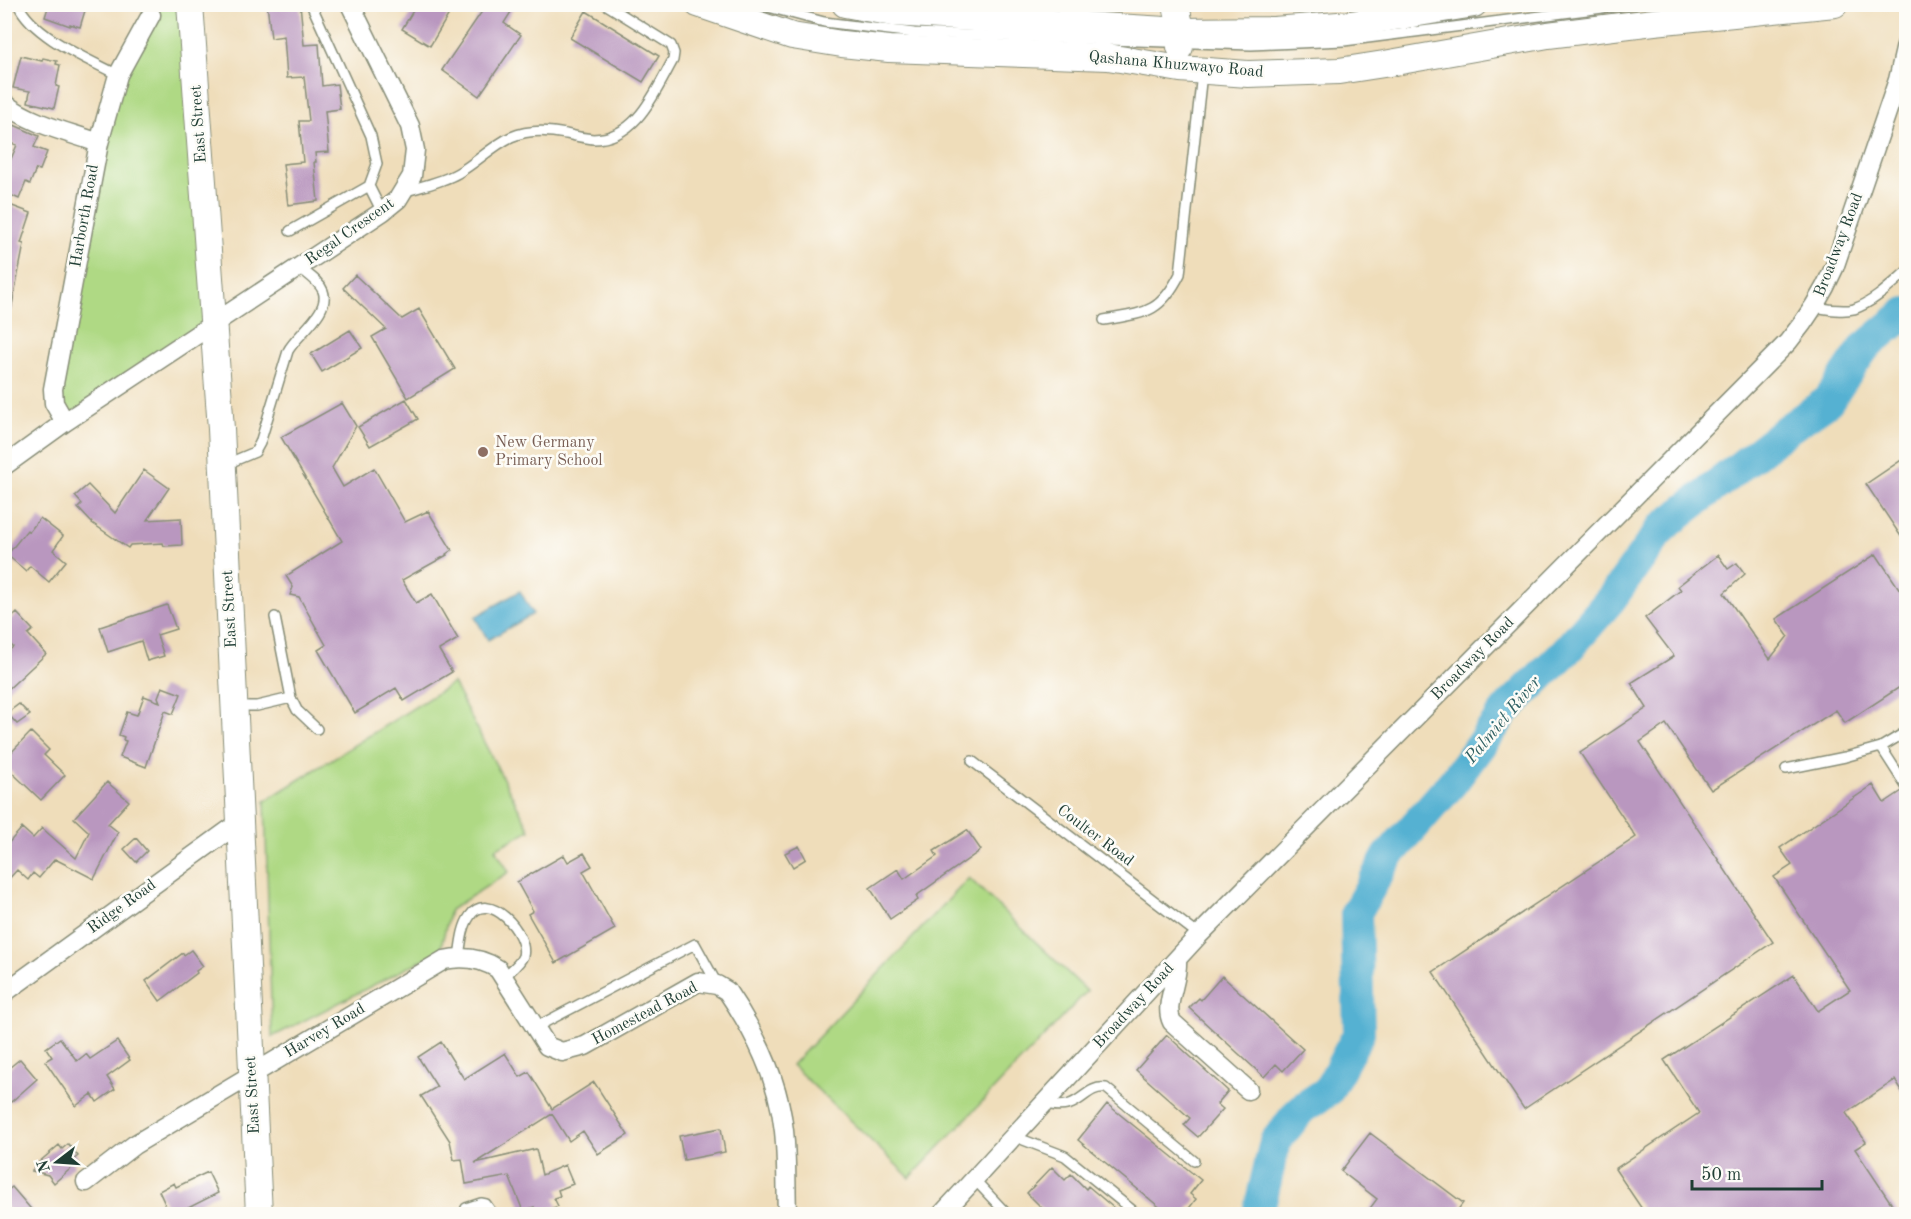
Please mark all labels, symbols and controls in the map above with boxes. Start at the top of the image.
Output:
street label: Qashana Khuzwayo Road [1088,49,1264,81]
street label: East Street [188,84,210,164]
street label: Harborth Road [68,163,102,269]
street label: Broadway Road [1812,191,1866,299]
street label: Regal Crescent [303,195,398,268]
place label: New Germany Primary School [495,435,603,469]
marker: New Germany Primary School [476,445,490,459]
street label: East Street [220,569,240,649]
street label: Broadway Road [1428,614,1518,704]
water label: Palmiet River [1461,672,1545,768]
street label: Coulter Road [1054,802,1136,870]
street label: Ridge Road [85,877,159,937]
street label: Broadway Road [1091,960,1177,1052]
street label: Homestead Road [590,979,700,1049]
street label: Harvey Road [282,1001,368,1061]
street label: East Street [243,1055,263,1135]
north arrow [27,1132,87,1192]
scale bar [1692,1153,1822,1191]
text: N [35,1157,54,1174]
text: 50 m [1701,1166,1741,1184]

